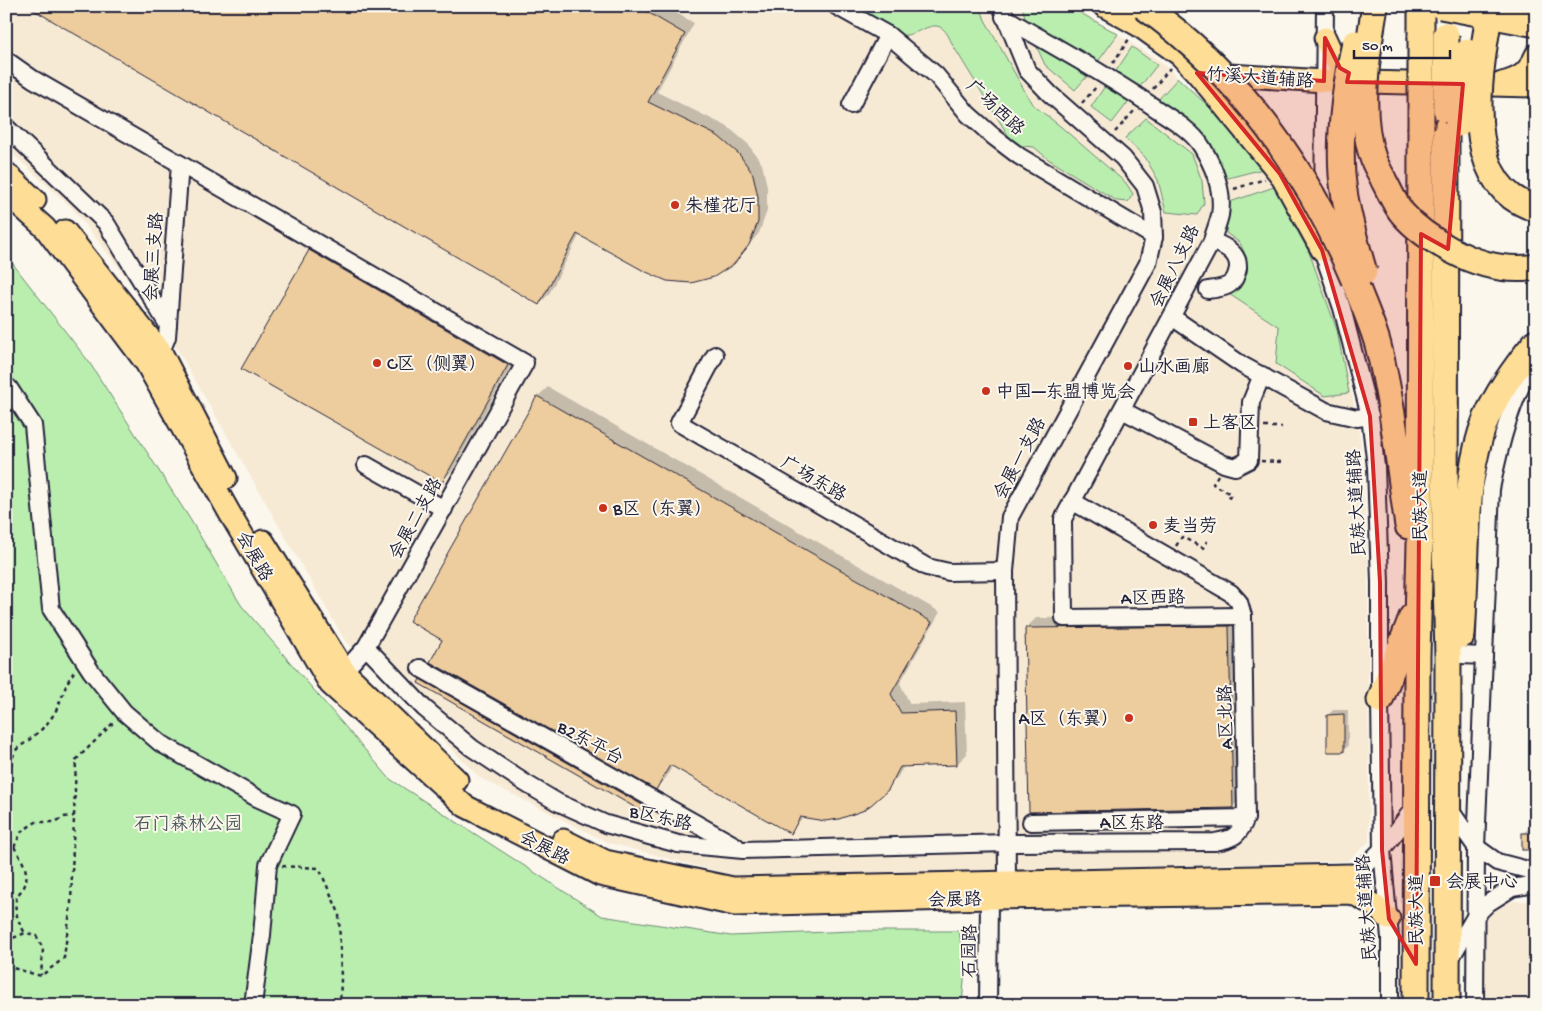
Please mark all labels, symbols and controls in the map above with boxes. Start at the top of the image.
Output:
scale bar [1354,28,1451,60]
text: 50 m [1362,38,1393,56]
street label: 竹溪大道辅路 [1205,64,1314,94]
street label: 广场西路 [961,76,1028,141]
place label: 朱槿花厅 [685,196,757,218]
marker: 朱槿花厅 [669,199,681,211]
street label: 会展三支路 [141,211,169,303]
street label: 会展八支路 [1146,222,1205,312]
place label: C区（侧翼） [387,354,487,376]
place label: 山水画廊 [1138,356,1210,379]
marker: C区（侧翼） [371,357,383,369]
marker: 山水画廊 [1122,360,1134,372]
place label: 中国—东盟博览会 [996,382,1135,404]
marker: 中国—东盟博览会 [980,385,992,397]
place label: 上客区 [1203,413,1257,435]
street label: 会展一支路 [990,414,1052,504]
marker: 上客区 [1187,416,1199,428]
street label: 民族大道辅路 [1344,448,1372,557]
street label: 广场东路 [776,452,850,507]
street label: 民族大道 [1411,470,1433,542]
street label: 会展二支路 [385,474,448,564]
place label: B区（东翼） [612,499,712,521]
marker: B区（东翼） [597,502,609,514]
place label: 麦当劳 [1163,516,1217,538]
marker: 麦当劳 [1147,519,1159,531]
street label: 会展路 [230,528,276,586]
street label: A区西路 [1121,587,1186,611]
street label: A区北路 [1215,684,1239,749]
place label: A区（东翼） [1018,709,1119,731]
marker: A区（东翼） [1123,712,1135,724]
street label: B2东平台 [552,716,627,771]
street label: B区东路 [626,801,694,837]
street label: A区东路 [1100,813,1164,835]
park label: 石门森林公园 [134,814,242,836]
street label: 会展路 [515,827,573,871]
street label: 民族大道辅路 [1353,853,1383,962]
place label: 会展中心 [1446,872,1518,894]
street label: 民族大道 [1407,874,1429,946]
marker: 会展中心 [1428,874,1442,888]
street label: 会展路 [928,890,982,912]
street label: 石园路 [960,924,982,978]

